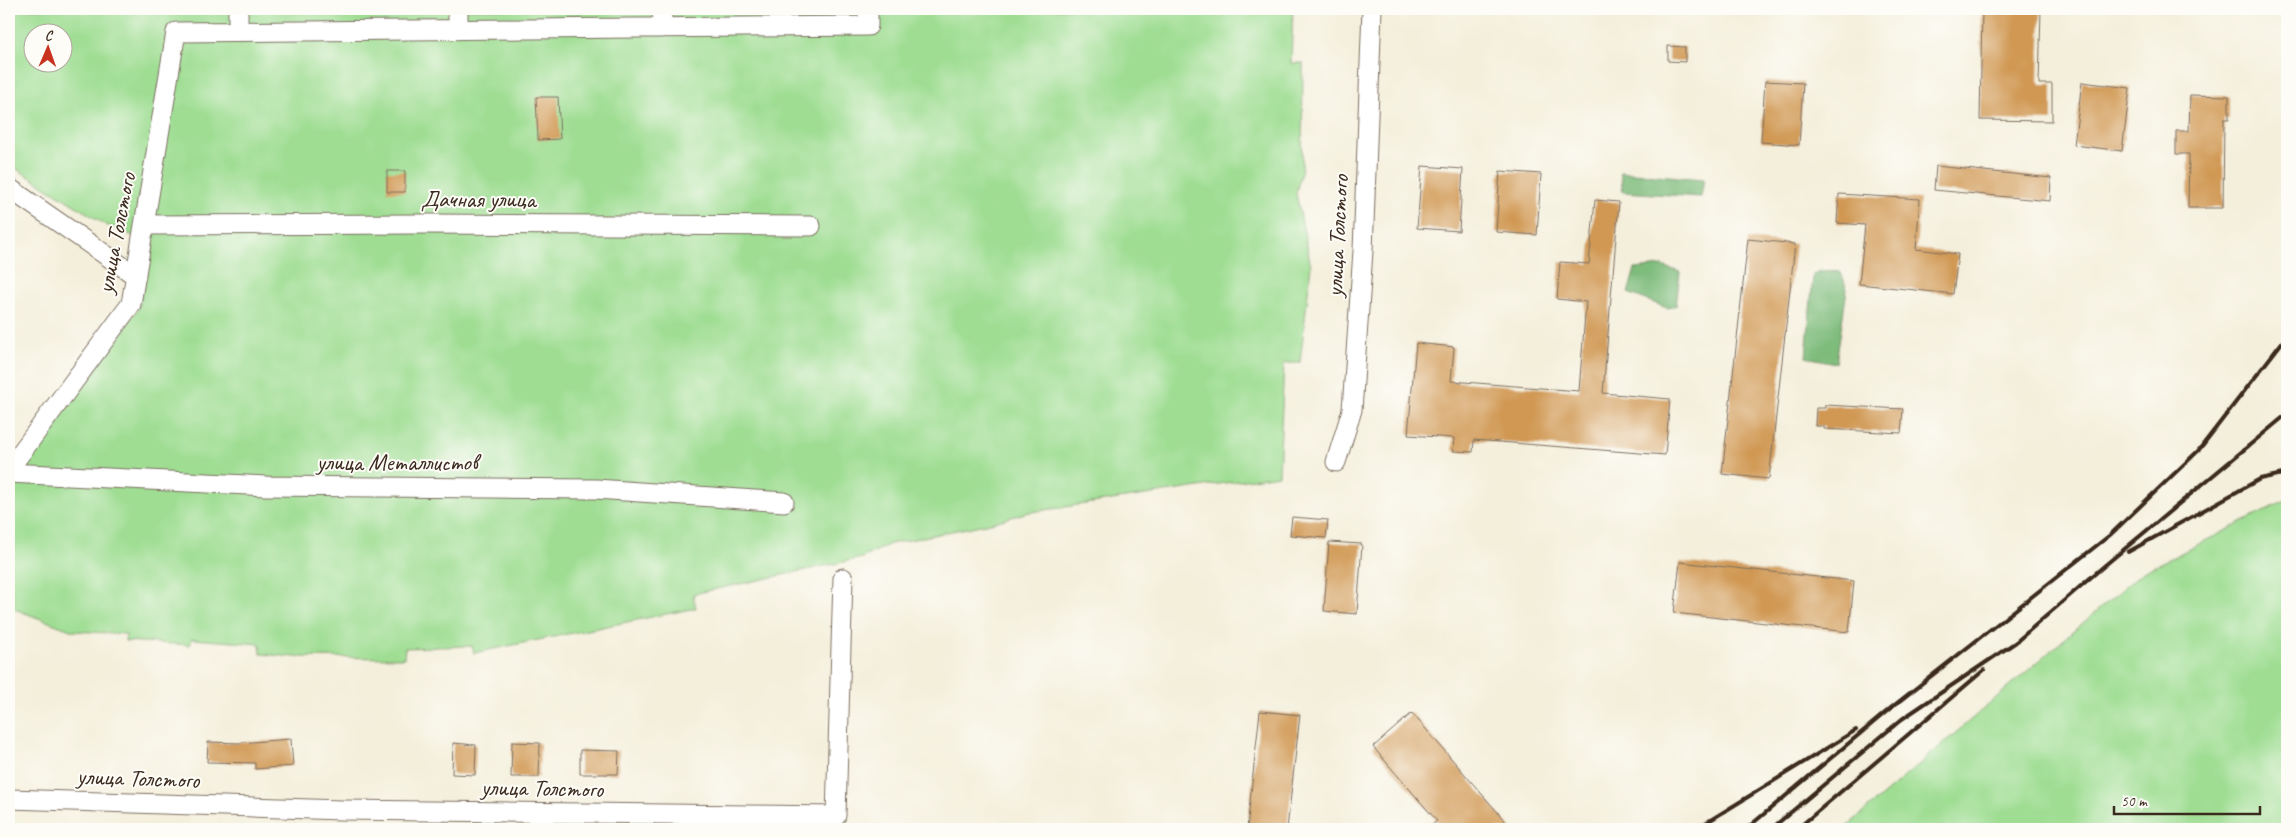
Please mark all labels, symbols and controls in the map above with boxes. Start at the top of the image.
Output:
north arrow [22,22,72,72]
text: С [45,27,54,44]
street label: улица Толстого [89,169,143,298]
street label: улица Толстого [1319,173,1355,300]
street label: Дачная улица [421,184,538,214]
street label: улица Металлистов [314,447,482,477]
street label: улица Толстого [74,761,201,795]
street label: улица Толстого [479,772,605,804]
scale bar [2114,783,2260,815]
text: 50 m [2121,792,2148,811]

